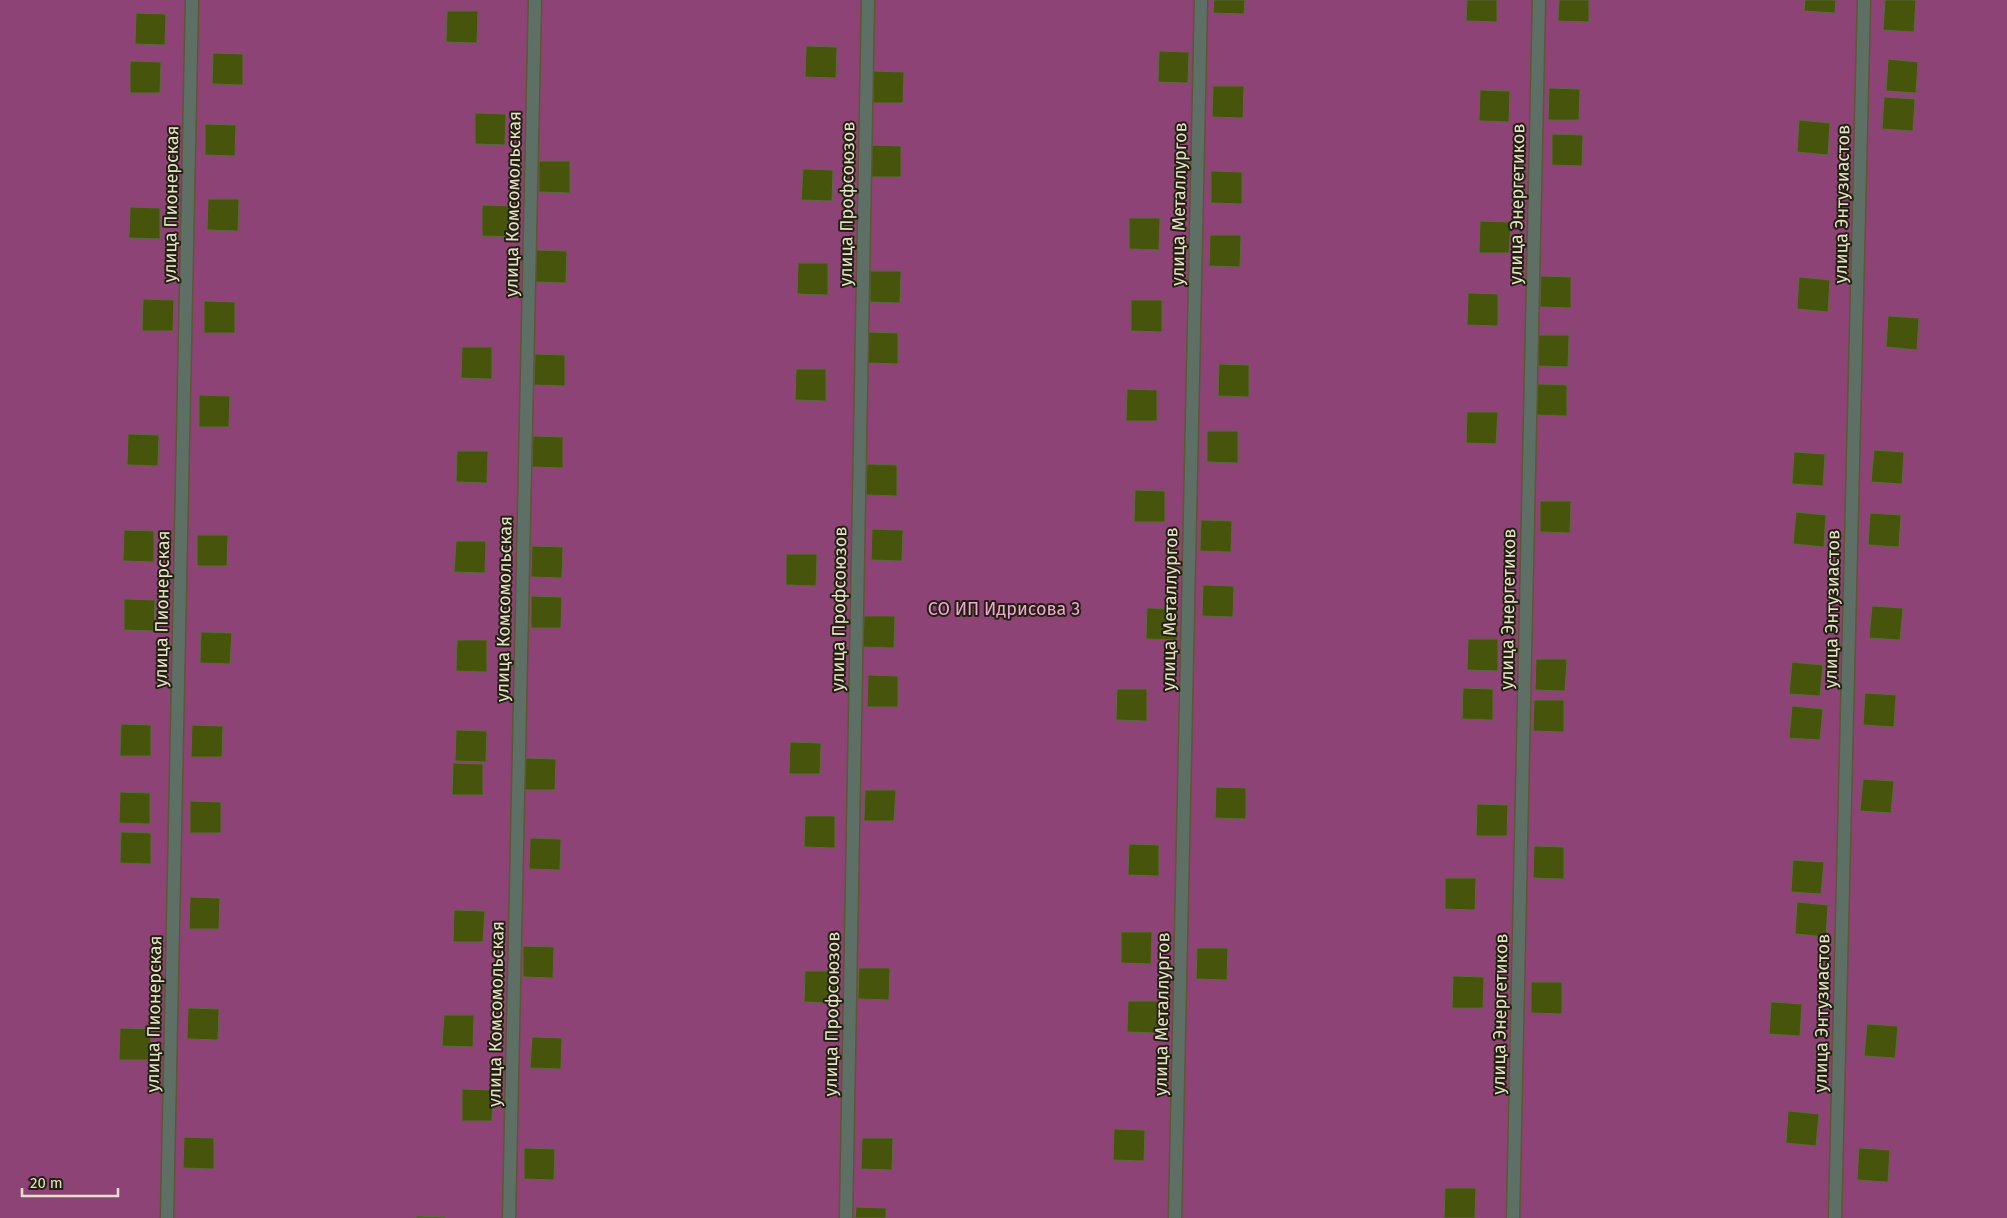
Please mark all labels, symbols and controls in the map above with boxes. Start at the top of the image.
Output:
street label: улица Комсомольская [500,111,526,297]
street label: улица Профсоюзов [835,121,859,287]
street label: улица Металлургов [1167,122,1191,286]
street label: улица Энергетиков [1505,123,1529,285]
street label: улица Пионерская [159,125,183,283]
street label: улица Энтузиастов [1830,125,1854,283]
street label: улица Комсомольская [491,516,517,702]
street label: улица Профсоюзов [827,526,851,692]
street label: улица Металлургов [1158,527,1182,691]
street label: улица Энергетиков [1496,528,1520,690]
street label: улица Пионерская [150,530,174,688]
street label: улица Энтузиастов [1820,530,1844,688]
park label: СО ИП Идрисова 3 [928,598,1080,620]
street label: улица Комсомольская [483,921,509,1107]
street label: улица Профсоюзов [820,931,844,1097]
street label: улица Металлургов [1150,932,1174,1096]
street label: улица Энергетиков [1488,933,1512,1095]
street label: улица Энтузиастов [1810,934,1834,1092]
street label: улица Пионерская [142,935,166,1093]
scale bar [22,1166,119,1198]
text: 20 m [30,1174,63,1192]

